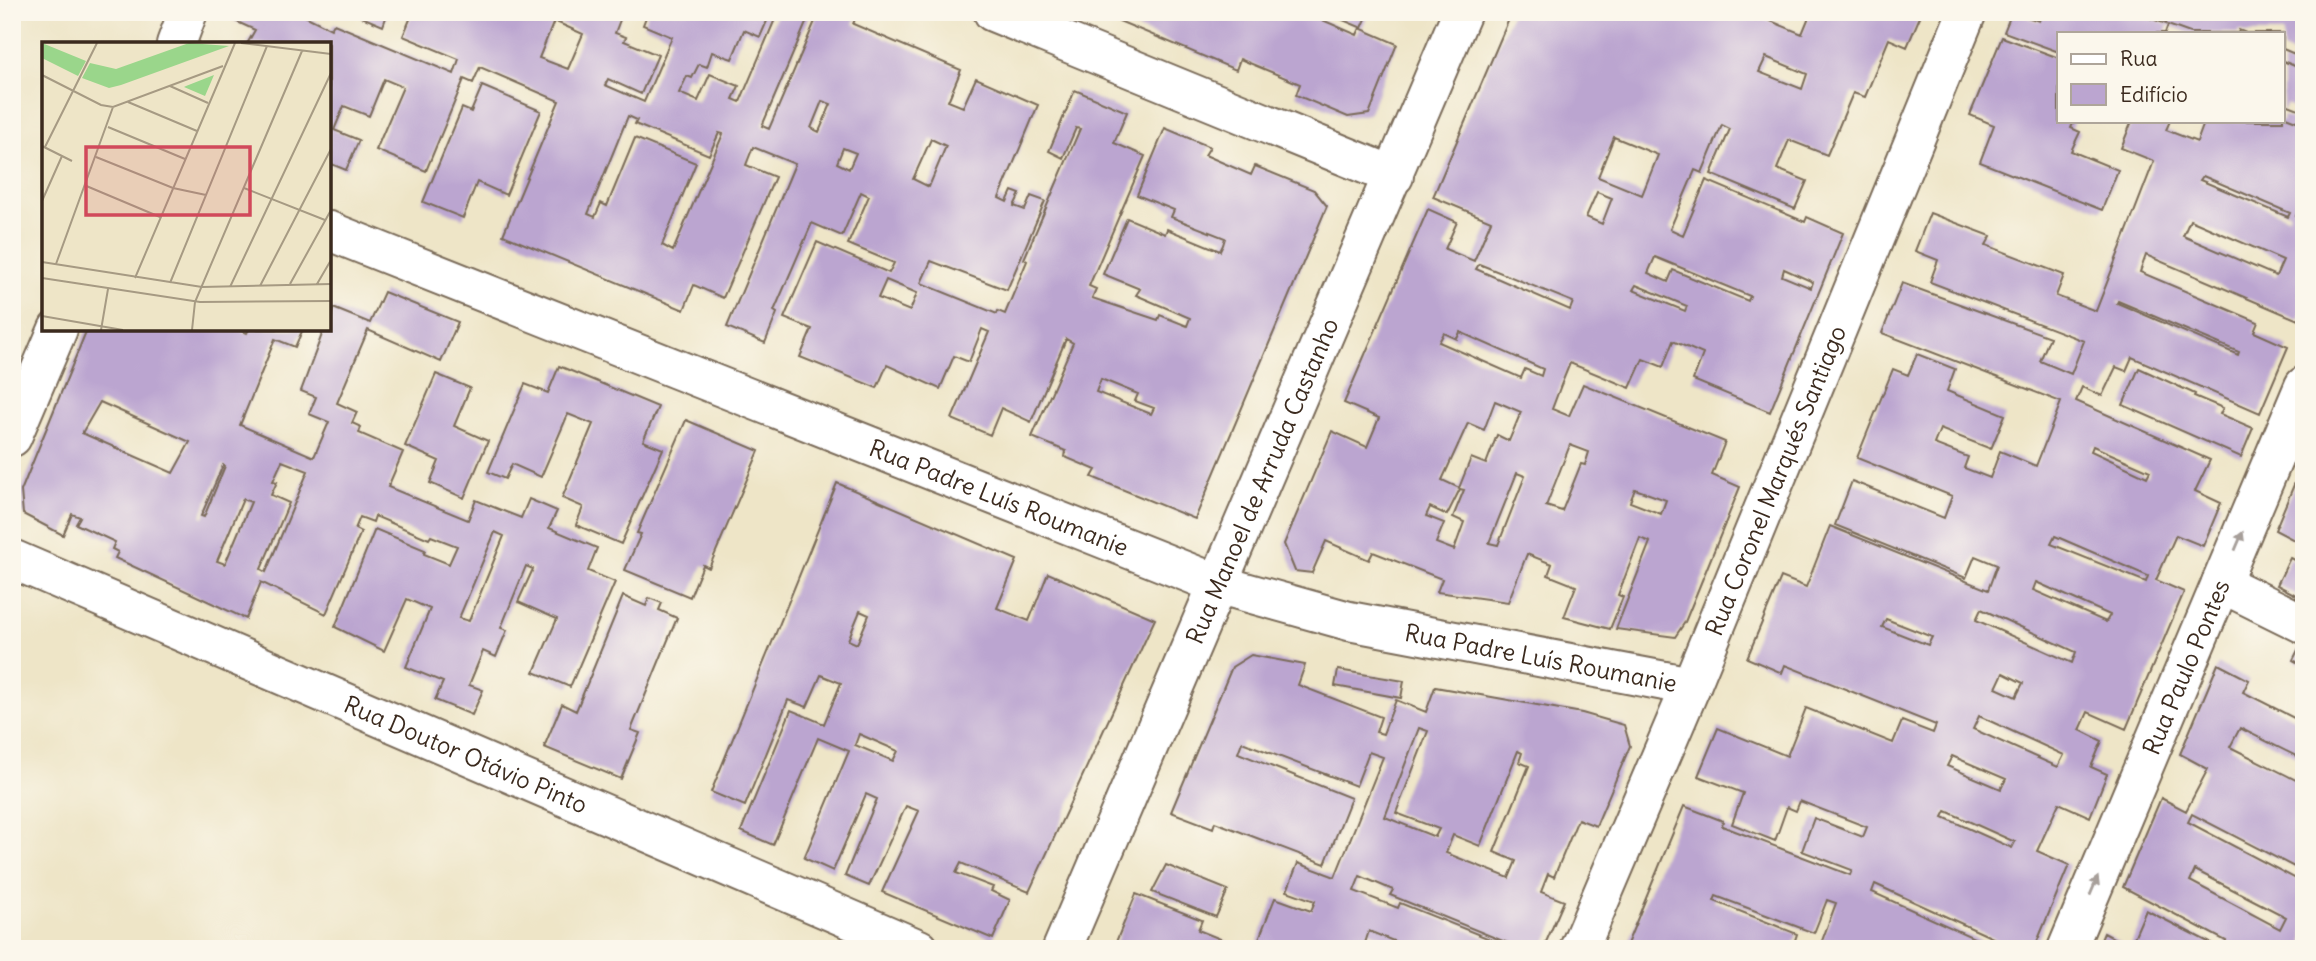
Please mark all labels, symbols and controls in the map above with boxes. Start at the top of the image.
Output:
legend [2057,32,2284,122]
inset map [42,42,331,331]
text: Rua [2120,45,2157,72]
text: Edifício [2120,81,2188,108]
street label: Rua Manoel de Arruda Castanho [1179,313,1345,648]
street label: Rua Coronel Marqués Santiago [1698,321,1852,640]
street label: Rua Padre Luís Roumanie [865,432,1133,562]
one-way arrow [2233,531,2245,551]
street label: Rua Paulo Pontes [2136,575,2236,759]
street label: Rua Padre Luís Roumanie [1402,617,1679,698]
street label: Rua Doutor Otávio Pinto [340,689,592,820]
one-way arrow [2088,875,2099,896]

